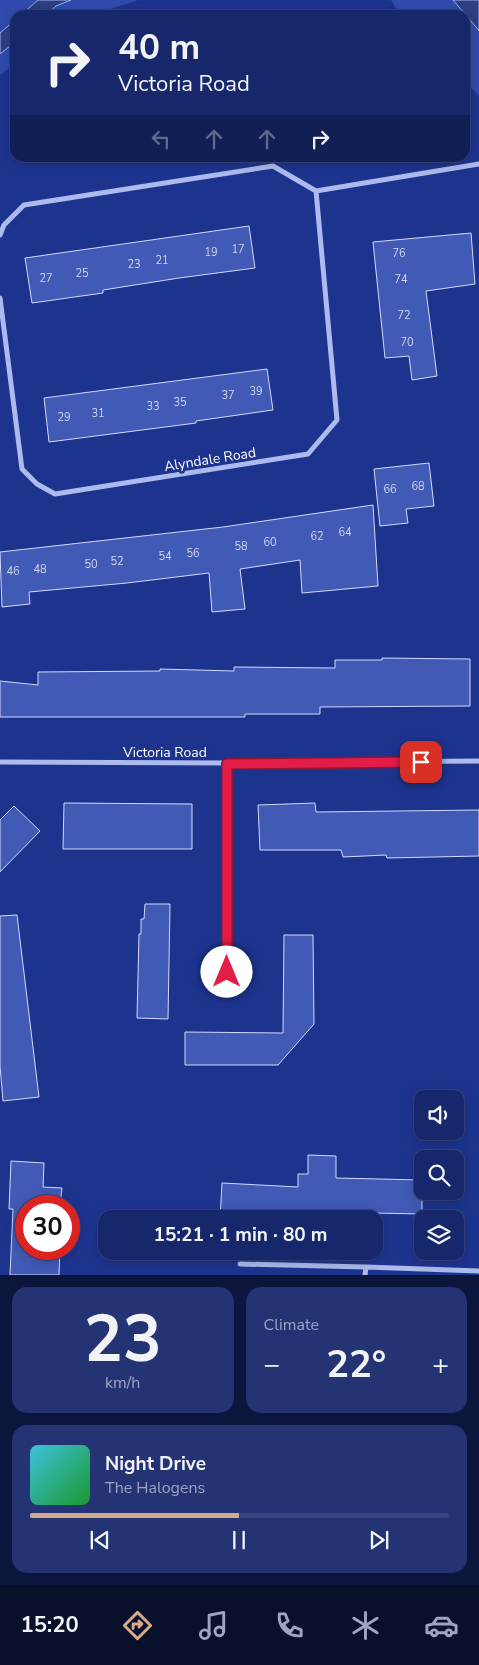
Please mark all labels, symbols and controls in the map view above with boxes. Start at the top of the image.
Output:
text: 40 m [118,24,200,71]
icon: right [35,30,100,95]
text: Victoria Road [118,69,250,99]
icon: left [147,125,175,153]
icon: ahead [200,125,228,153]
icon: ahead [253,125,281,153]
icon: right [306,125,334,153]
house number: 17 [231,242,245,257]
house number: 19 [204,245,218,260]
house number: 76 [392,246,406,261]
house number: 21 [155,253,169,268]
house number: 23 [127,257,141,272]
house number: 25 [75,266,89,281]
house number: 27 [39,271,53,286]
house number: 74 [394,272,408,287]
house number: 72 [397,308,411,323]
house number: 70 [400,335,414,350]
house number: 39 [249,384,263,399]
house number: 37 [221,388,235,403]
house number: 35 [173,395,187,410]
house number: 33 [146,399,160,414]
house number: 31 [91,406,105,421]
house number: 29 [57,410,71,425]
street label: Alyndale Road [163,443,257,476]
house number: 68 [411,479,425,494]
house number: 66 [383,482,397,497]
house number: 64 [338,525,352,540]
house number: 62 [310,529,324,544]
house number: 60 [263,535,277,550]
house number: 58 [234,539,248,554]
house number: 56 [186,546,200,561]
house number: 54 [158,549,172,564]
house number: 52 [110,554,124,569]
house number: 50 [84,557,98,572]
house number: 48 [33,562,47,577]
house number: 46 [6,564,20,579]
pin [400,741,442,783]
street label: Victoria Road [122,743,207,762]
icon: arrive [407,748,435,776]
position arrow [200,945,252,997]
map controls [414,1090,464,1260]
button: sound [414,1090,464,1140]
button: search [414,1150,464,1200]
speed limit sign: 30 [15,1195,80,1260]
button: layers [414,1210,464,1260]
text: 15:21 · 1 min · 80 m [153,1222,328,1248]
text: 23 [84,1295,162,1384]
text: Climate [264,1314,319,1336]
text: 22° [326,1339,386,1390]
text: − [264,1346,280,1384]
text: + [432,1346,449,1384]
text: km/h [105,1372,140,1394]
text: Night Drive [105,1451,206,1477]
text: The Halogens [105,1477,205,1499]
icon: previous [86,1526,114,1554]
icon: pause [225,1526,253,1554]
icon: next [365,1526,393,1554]
icon: directions [120,1608,155,1643]
icon: music [196,1608,231,1643]
icon: phone [272,1608,307,1643]
icon: climate [348,1608,383,1643]
icon: car [424,1608,459,1643]
text: 15:20 [20,1610,79,1640]

